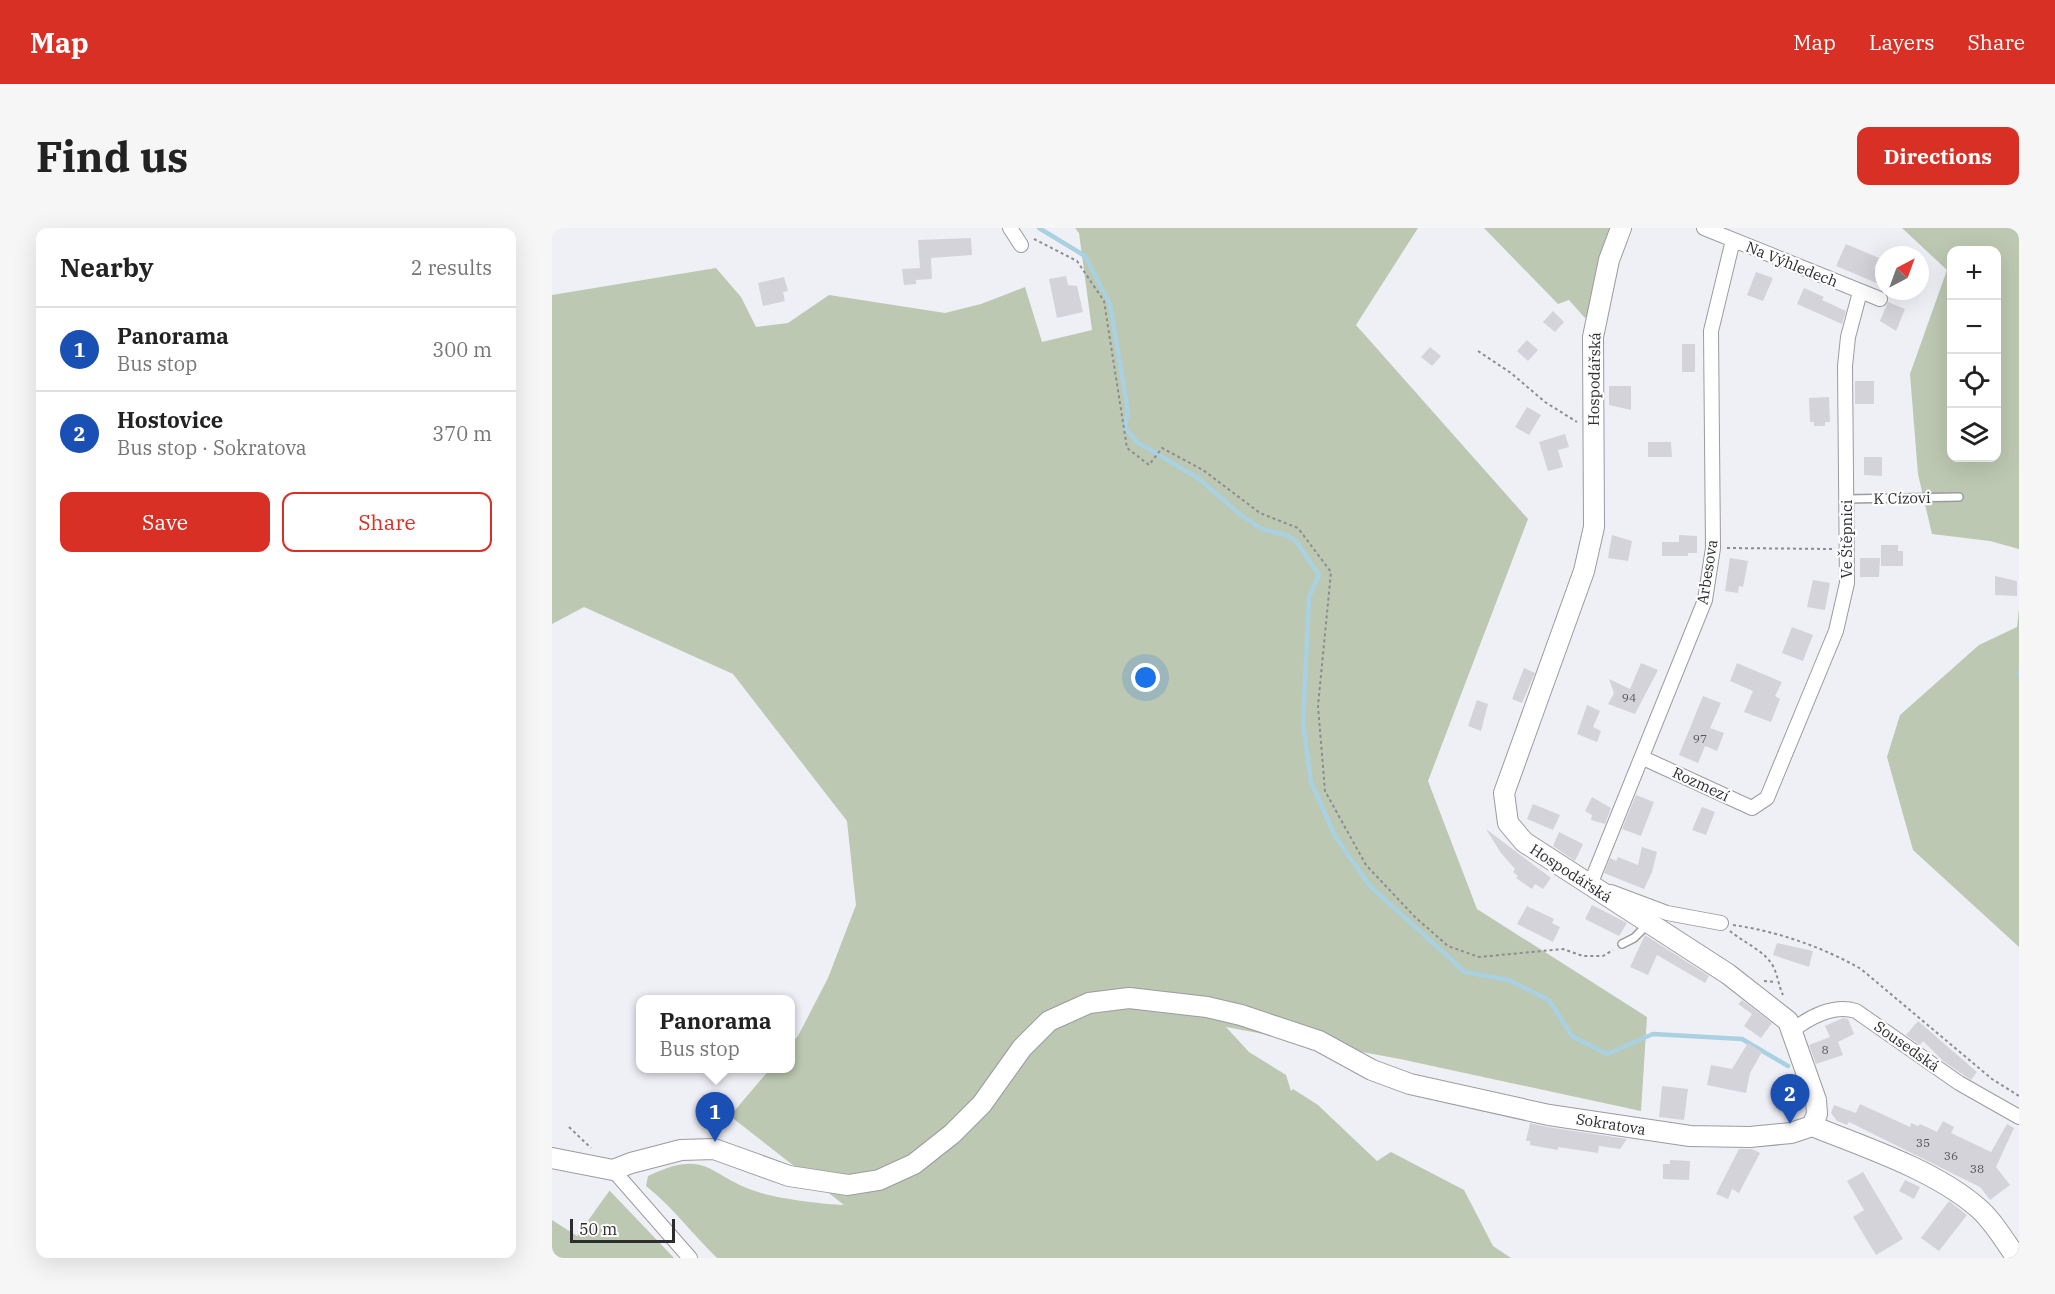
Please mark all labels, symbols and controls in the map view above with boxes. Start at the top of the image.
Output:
text: Map [30,24,89,61]
text: Map [1793,28,1836,56]
text: Layers [1869,28,1935,56]
text: Share [1968,28,2025,56]
button: Directions [1857,127,2019,185]
text: Find us [36,129,188,184]
street label: Na Výhledech [1743,237,1841,291]
north arrow [1875,246,1929,300]
map controls [1947,246,2001,462]
button: + [1947,246,2001,300]
text: Nearby [60,250,154,284]
text: 2 results [411,254,492,281]
button: − [1947,300,2001,354]
text: Panorama [117,321,229,350]
street label: Hospodářská [1584,332,1604,426]
text: 1 [74,336,86,363]
text: 300 m [432,336,492,363]
text: Bus stop [117,350,197,377]
button: locate [1947,354,2001,408]
text: Hostovice [117,405,223,434]
button: layers [1947,408,2001,462]
text: 2 [74,420,86,447]
text: 370 m [432,420,492,447]
text: Bus stop · Sokratova [117,434,307,461]
street label: K Cízovi [1873,488,1931,508]
button: Save [60,492,270,552]
button: Share [282,492,492,552]
street label: Ve Štěpnici [1837,499,1856,578]
street label: Arbesova [1692,538,1722,606]
your location [1131,663,1160,692]
house number: 94 [1622,690,1636,705]
house number: 97 [1693,731,1707,746]
street label: Rozmezí [1670,763,1733,805]
street label: Hospodářská [1527,839,1615,907]
popup [636,995,795,1073]
text: Panorama [660,1006,771,1035]
street label: Sousedská [1871,1017,1943,1075]
text: Bus stop [660,1035,740,1062]
house number: 8 [1821,1042,1829,1057]
pin: 2 [1770,1074,1810,1124]
pin: 1 [696,1092,734,1142]
street label: Sokratova [1575,1109,1647,1139]
house number: 35 [1916,1135,1930,1150]
house number: 36 [1944,1148,1958,1163]
house number: 38 [1970,1161,1984,1176]
scale bar [570,1216,675,1244]
text: 50 m [579,1219,617,1239]

